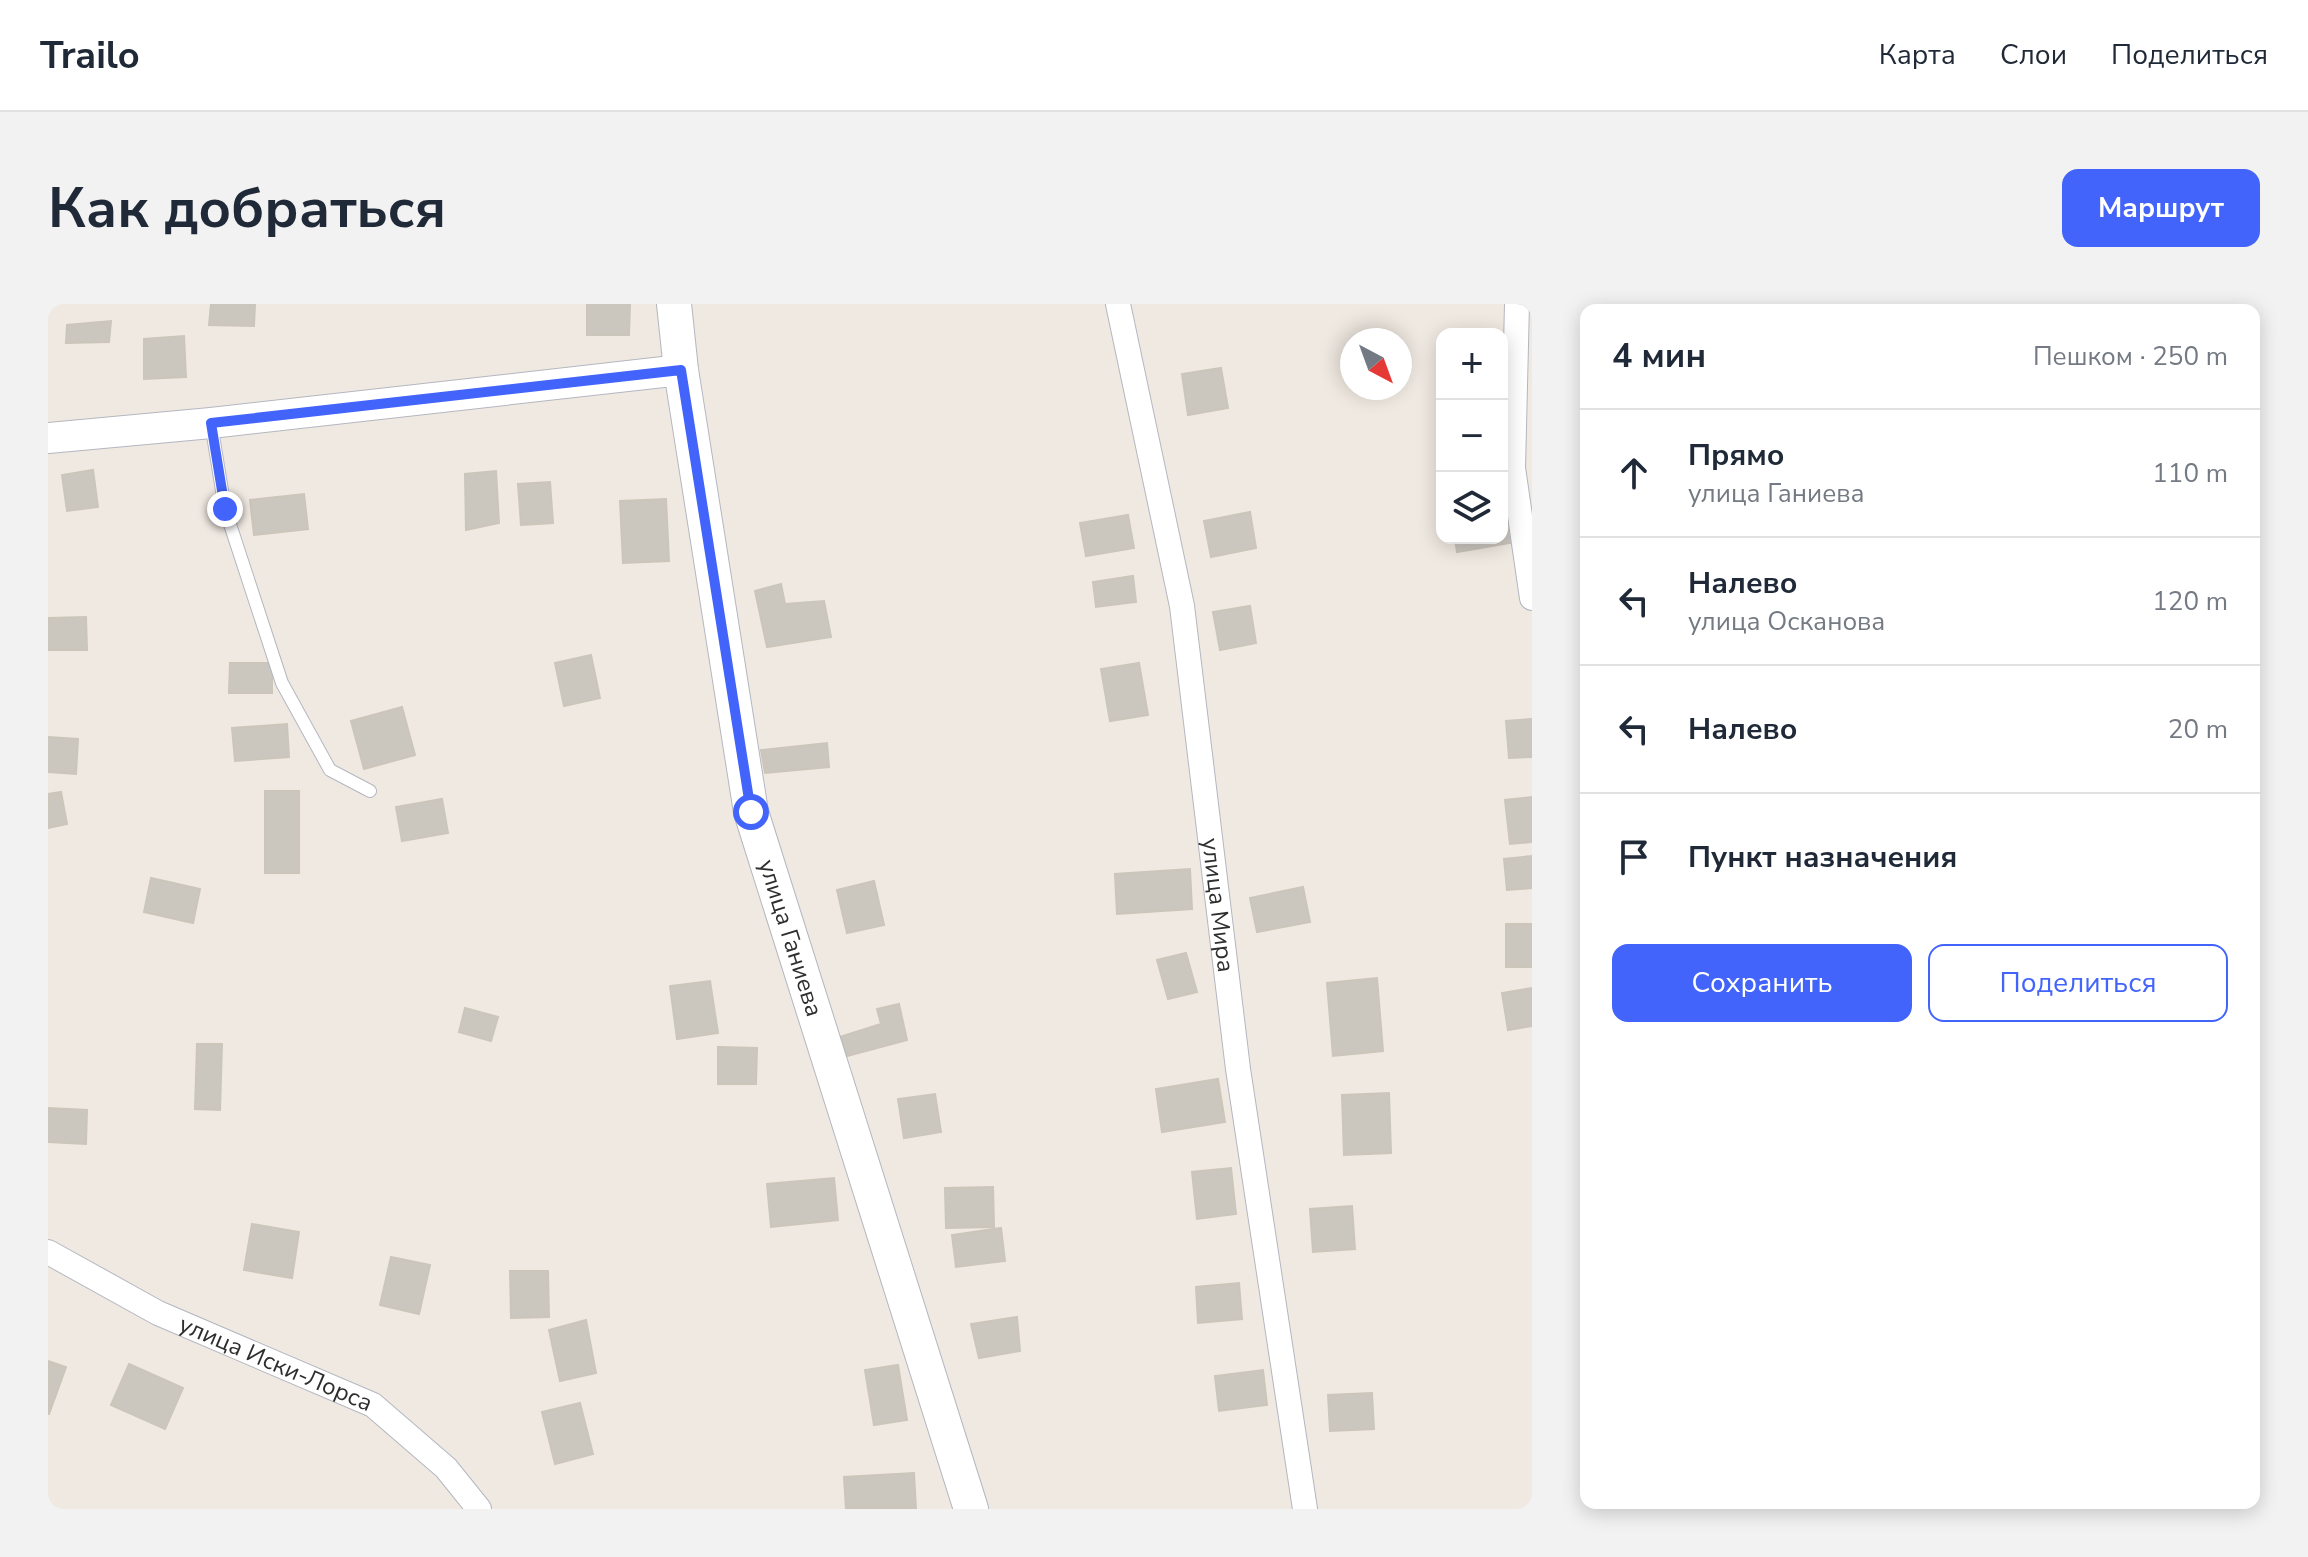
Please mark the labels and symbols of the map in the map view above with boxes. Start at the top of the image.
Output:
north arrow [1340,328,1412,400]
route end [207,491,243,527]
route start [733,794,769,830]
street label: улица Мира [1194,836,1242,974]
street label: улица Ганиева [751,855,831,1021]
street label: улица Иски-Лорса [174,1308,378,1419]

